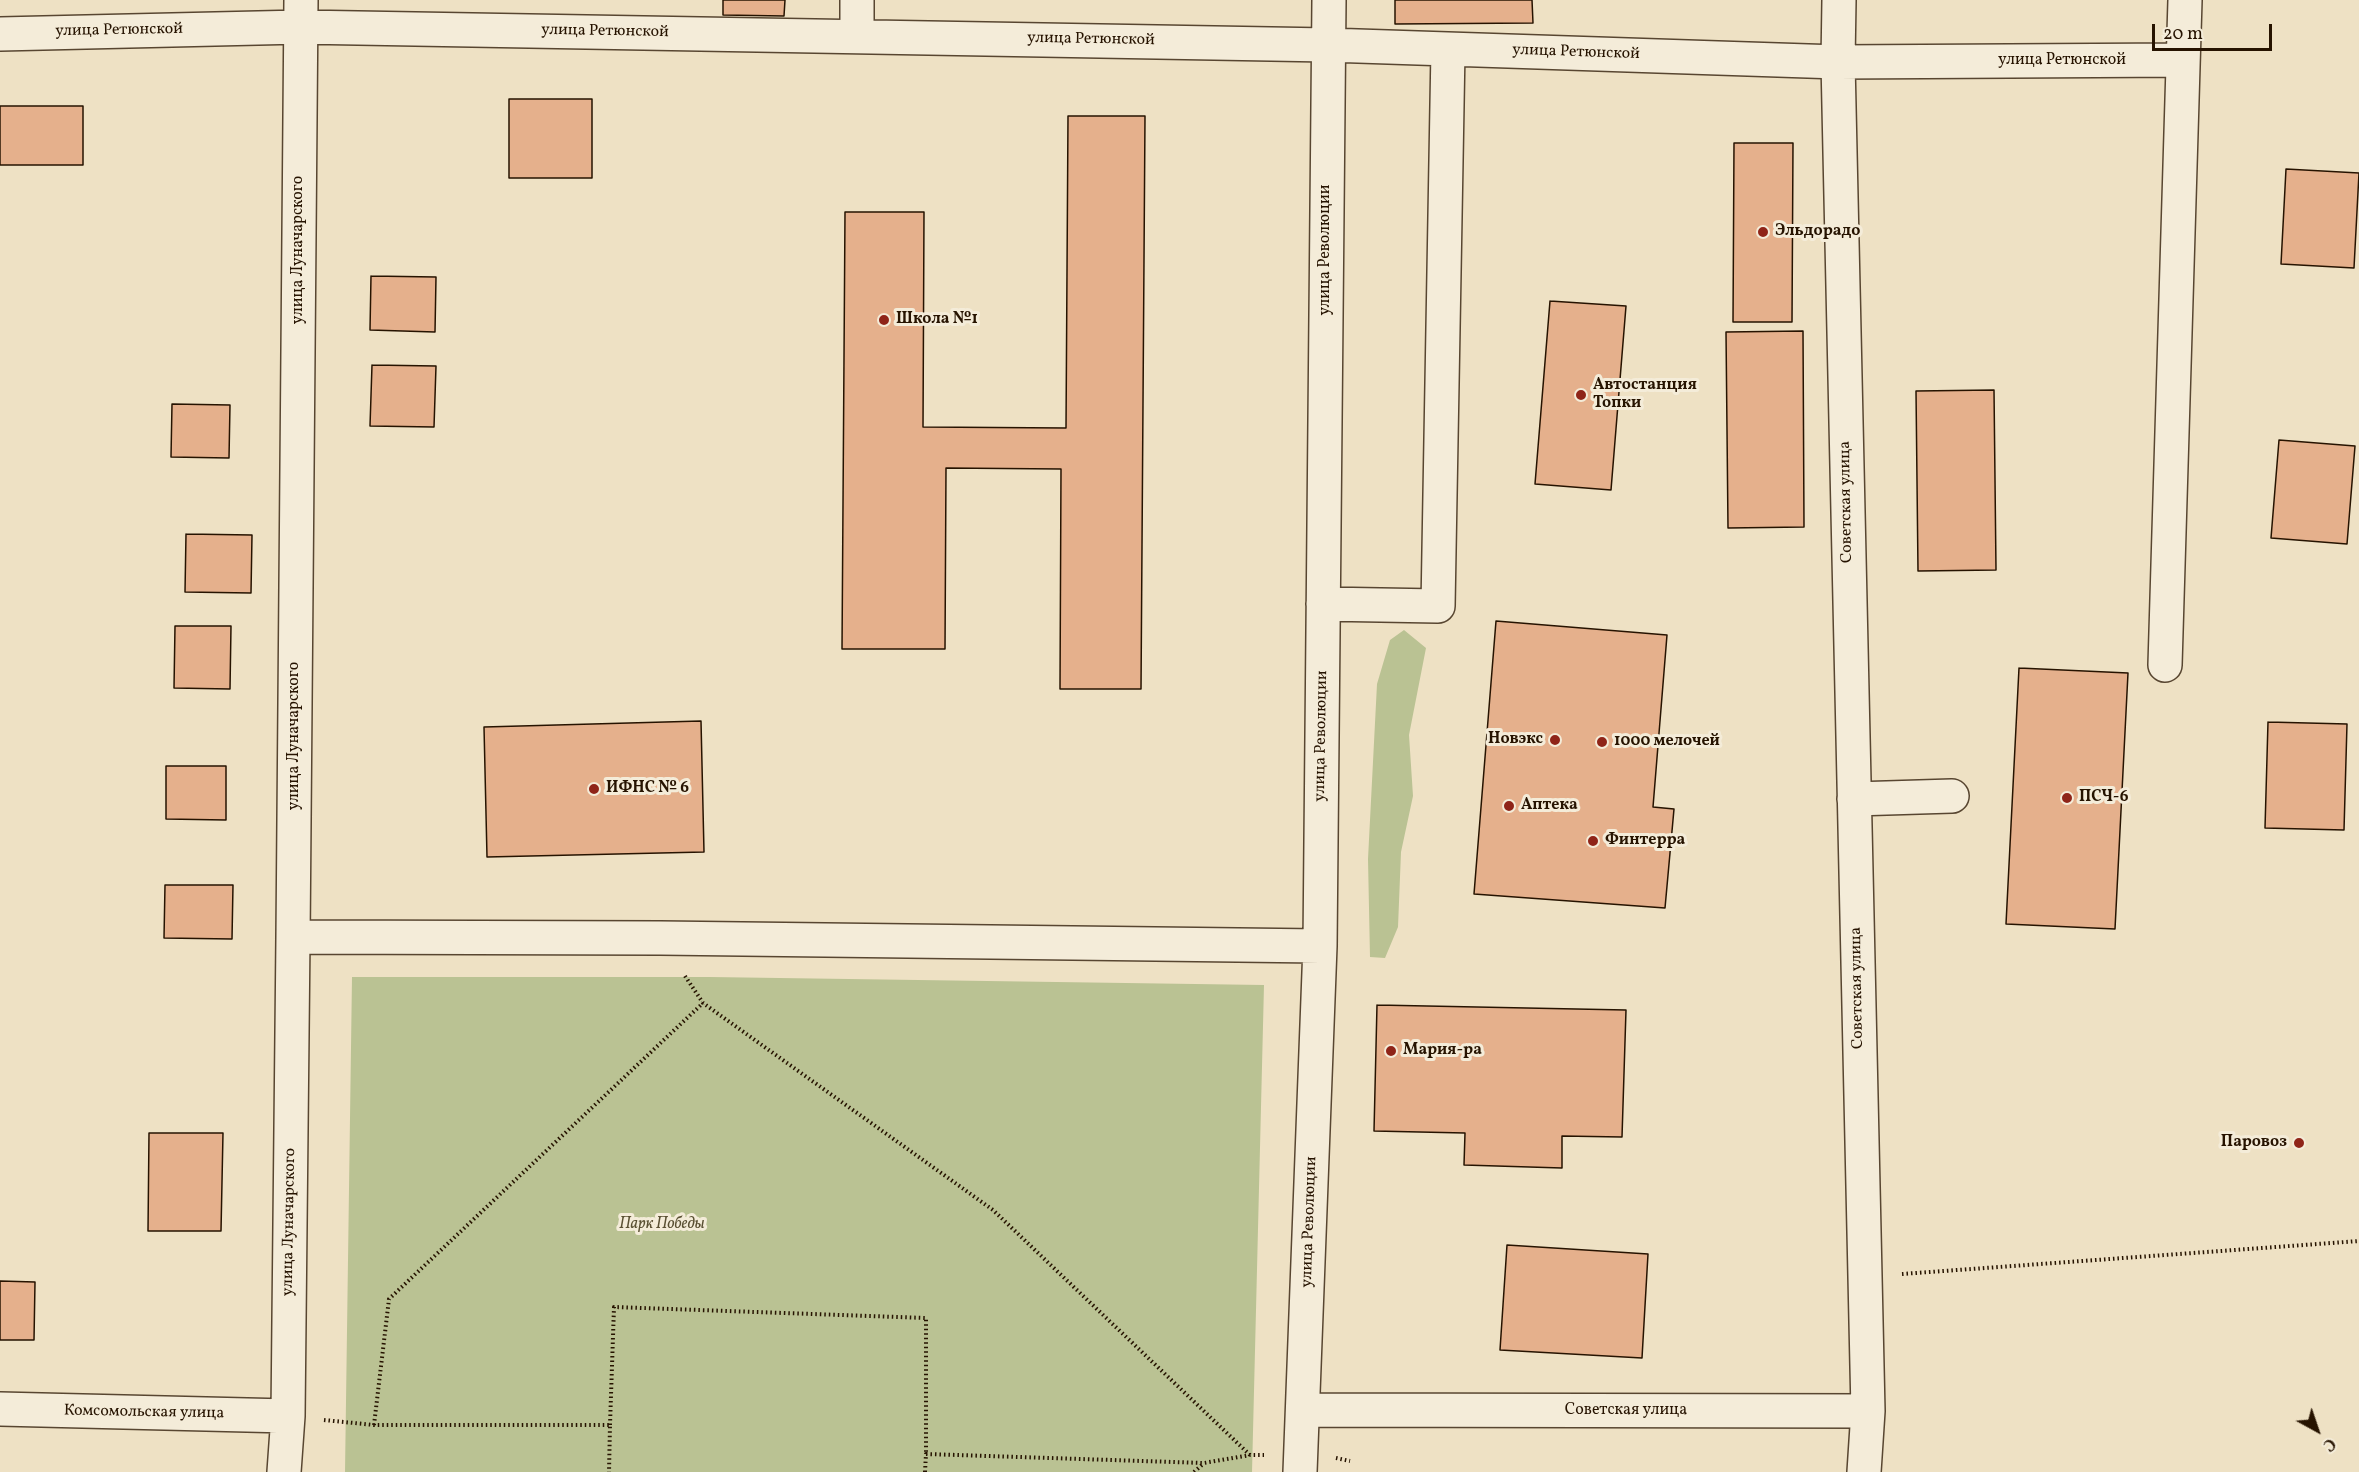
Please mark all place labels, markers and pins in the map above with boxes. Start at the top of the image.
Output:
place label: Эльдорадо [1775,222,1861,242]
marker: Эльдорадо [1756,225,1770,239]
place label: Школа №1 [896,310,978,330]
marker: Школа №1 [877,313,891,327]
place label: Автостанция Топки [1593,376,1697,414]
marker: Автостанция Топки [1574,388,1588,402]
place label: Новэкс [1488,730,1543,750]
place label: 1000 мелочей [1614,732,1720,752]
marker: Новэкс [1548,733,1562,747]
marker: 1000 мелочей [1595,735,1609,749]
place label: ИФНС № 6 [606,779,689,799]
marker: ИФНС № 6 [587,782,601,796]
place label: ПСЧ-6 [2079,788,2128,808]
marker: ПСЧ-6 [2060,791,2074,805]
place label: Аптека [1521,796,1578,816]
marker: Аптека [1502,799,1516,813]
place label: Финтерра [1605,831,1685,851]
marker: Финтерра [1586,834,1600,848]
place label: Мария-ра [1403,1041,1482,1061]
marker: Мария-ра [1384,1044,1398,1058]
place label: Паровоз [2221,1133,2287,1153]
marker: Паровоз [2292,1136,2306,1150]

